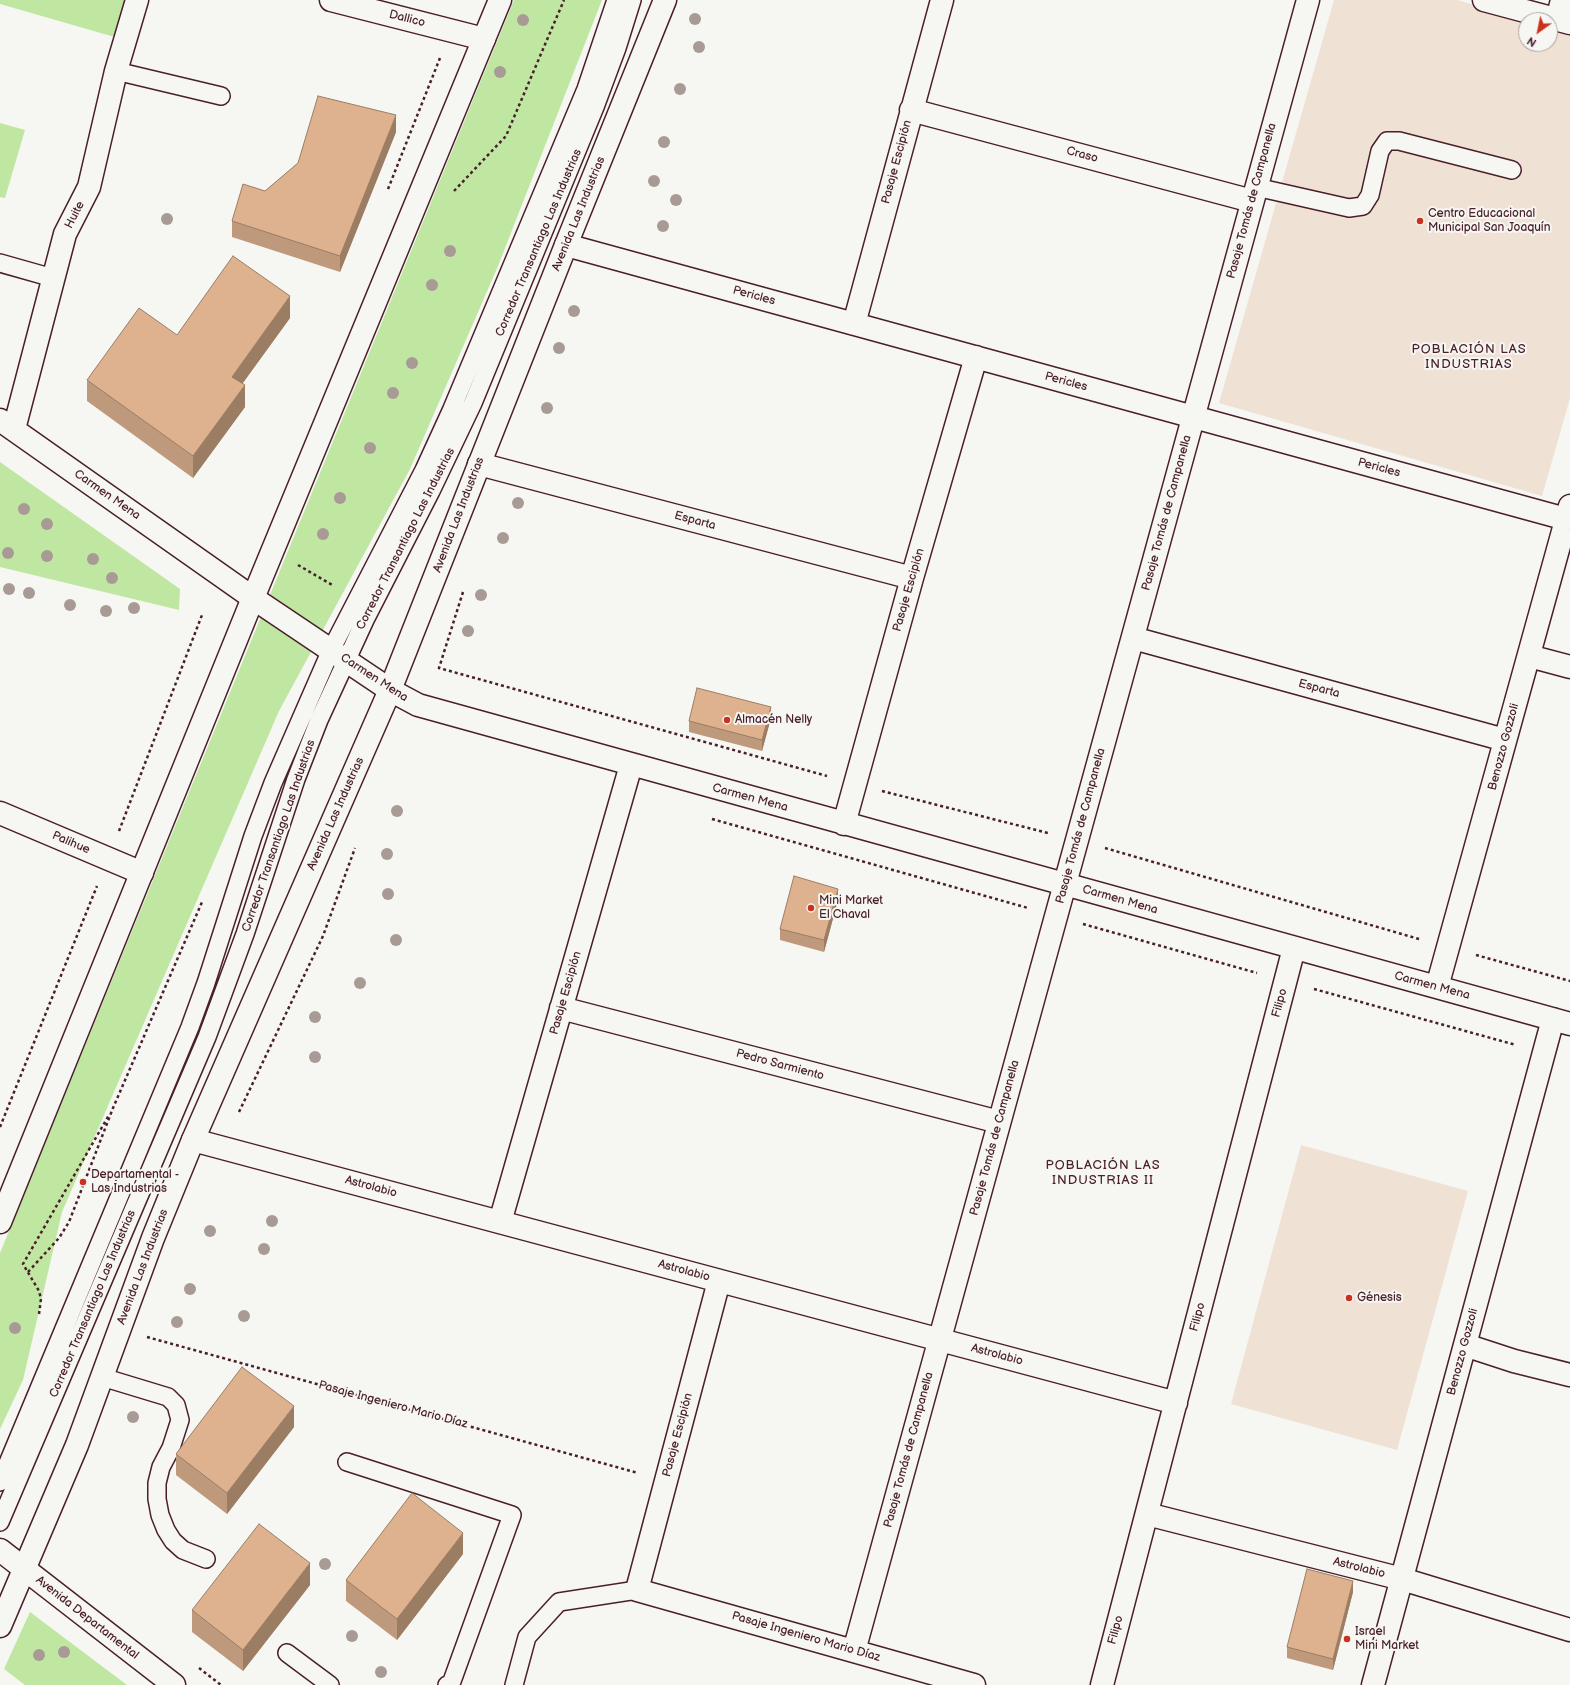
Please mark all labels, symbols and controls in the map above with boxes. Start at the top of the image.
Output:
street label: Dallico [387,8,427,30]
north arrow [1518,12,1558,52]
text: N [1525,34,1539,49]
street label: Pasaje Escipión [879,118,915,206]
street label: Pasaje Tomás de Campanella [1224,122,1280,280]
street label: Craso [1065,144,1099,166]
street label: Corredor Transantiago Las Industrias [493,147,585,339]
street label: Avenida Las Industrias [549,155,609,273]
street label: Huite [62,199,88,231]
place label: Centro Educacional Municipal San Joaquín [1428,207,1550,235]
marker: Centro Educacional Municipal San Joaquín [1415,216,1425,226]
street label: Pericles [731,283,777,309]
district label: POBLACIÓN LAS INDUSTRIAS [1412,342,1526,373]
street label: Pericles [1043,369,1089,395]
street label: Pasaje Tomás de Campanella [1139,434,1195,592]
street label: Corredor Transantiago Las Industrias [354,446,458,632]
street label: Avenida Las Industrias [430,455,488,575]
street label: Pericles [1356,455,1402,481]
street label: Carmen Mena [71,467,143,523]
street label: Esparta [673,509,717,533]
street label: Pasaje Escipión [890,547,928,633]
street label: Carmen Mena [337,651,411,705]
street label: Esparta [1297,677,1341,701]
street label: Benozzo Gozzoli [1485,702,1523,792]
place label: Almacén Nelly [735,713,812,727]
marker: Almacén Nelly [722,715,732,725]
street label: Corredor Transantiago Las Industrias [239,738,319,934]
street label: Pasaje Tomás de Campanella [1053,747,1109,905]
street label: Avenida Las Industrias [305,755,367,873]
street label: Carmen Mena [711,781,789,815]
street label: Palihue [50,829,92,857]
street label: Carmen Mena [1081,882,1159,918]
place label: Mini Market El Chaval [819,894,883,922]
marker: Mini Market El Chaval [806,903,816,913]
street label: Pasaje Escipión [547,950,585,1036]
street label: Carmen Mena [1393,969,1471,1003]
street label: Filipo [1269,987,1291,1019]
street label: Pedro Sarmiento [735,1046,825,1084]
street label: Pasaje Tomás de Campanella [967,1059,1023,1217]
district label: POBLACIÓN LAS INDUSTRIAS II [1046,1158,1160,1189]
place label: Departamental - Las Industrias [91,1168,179,1196]
street label: Astrolabio [343,1173,399,1201]
marker: Departamental - Las Industrias [78,1177,88,1187]
street label: Avenida Las Industrias [114,1207,172,1327]
street label: Corredor Transantiago Las Industrias [47,1208,139,1400]
street label: Astrolabio [656,1257,712,1285]
place label: Génesis [1357,1291,1402,1305]
marker: Génesis [1344,1293,1354,1303]
street label: Filipo [1187,1301,1209,1333]
street label: Benozzo Gozzoli [1444,1307,1482,1397]
street label: Astrolabio [969,1341,1025,1369]
street label: Pasaje Tomás de Campanella [881,1371,937,1529]
street label: Pasaje Ingeniero Mario Díaz [317,1378,469,1432]
street label: Pasaje Escipión [660,1391,696,1479]
street label: Astrolabio [1331,1555,1387,1581]
street label: Avenida Departamental [33,1573,141,1663]
street label: Pasaje Ingeniero Mario Díaz [730,1609,882,1665]
street label: Filipo [1105,1614,1127,1646]
place label: Israel Mini Market [1355,1625,1419,1653]
marker: Israel Mini Market [1342,1634,1352,1644]

